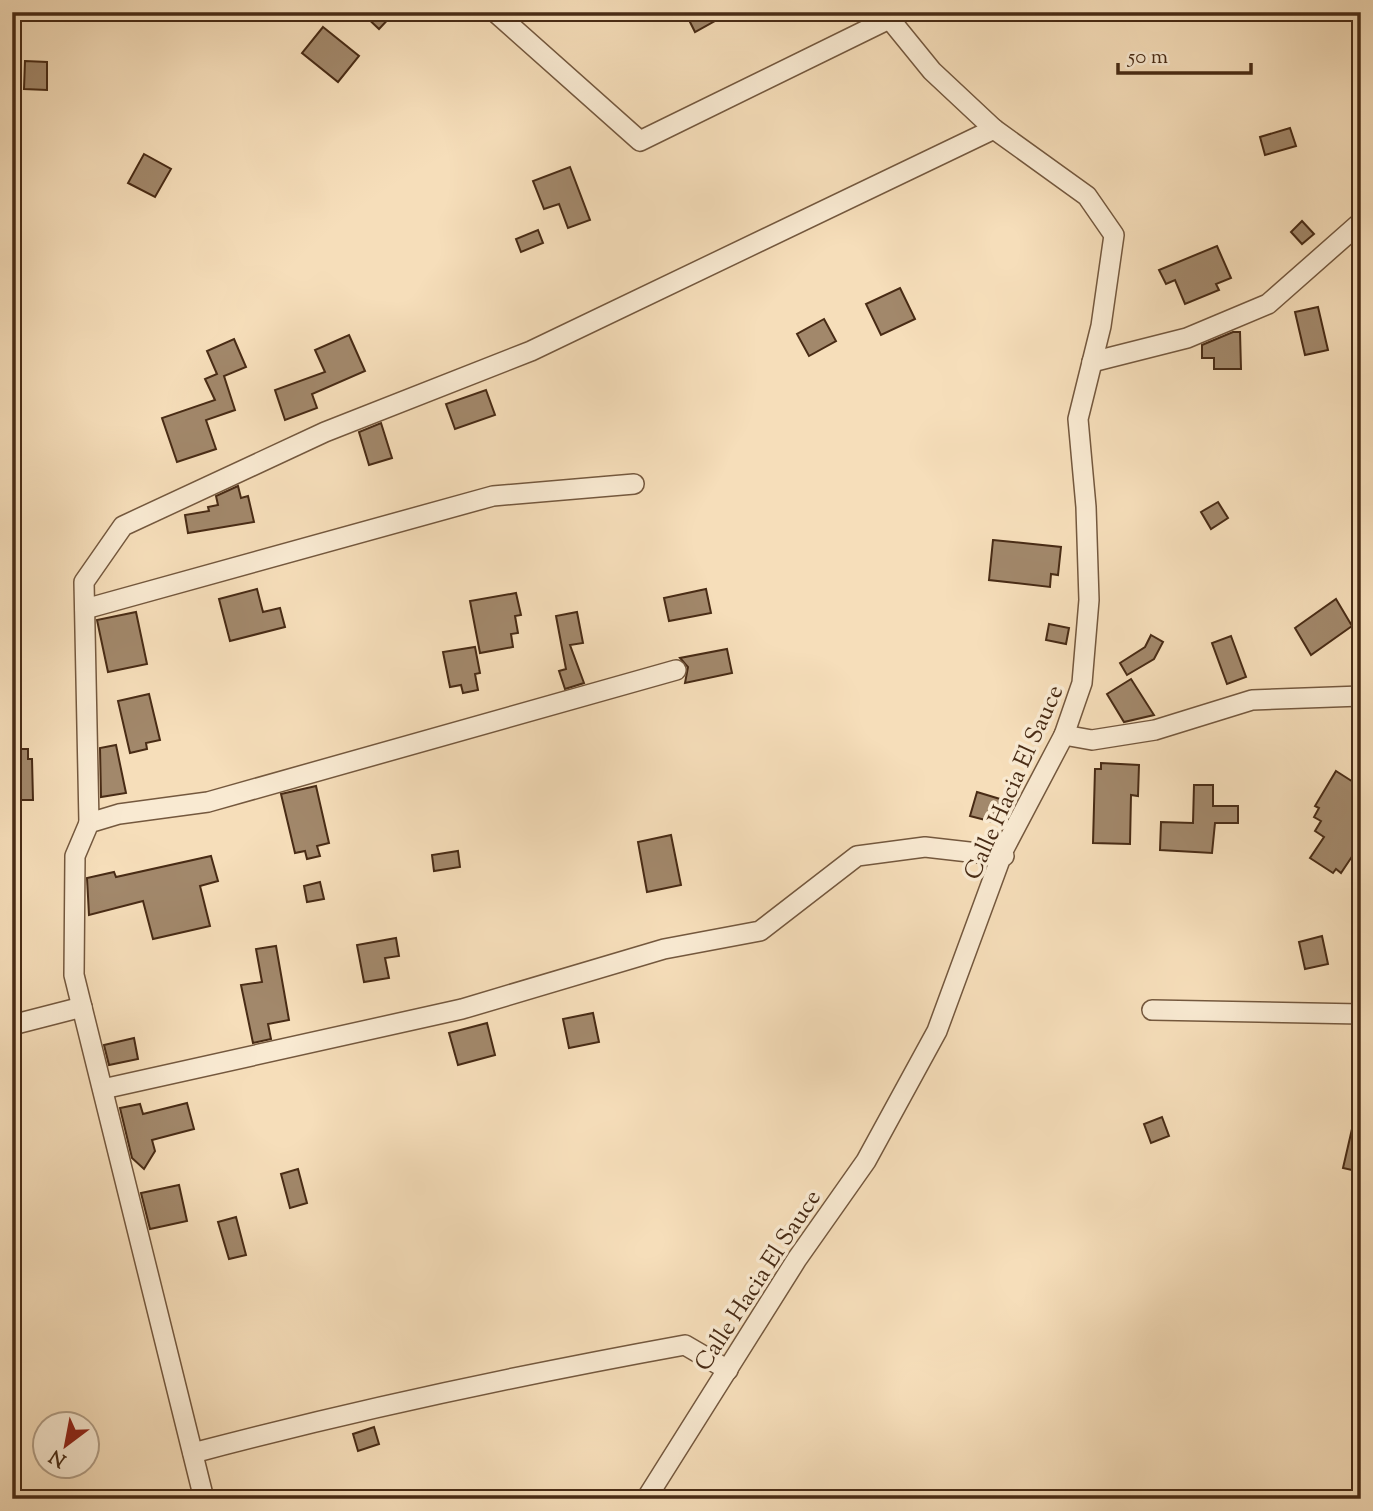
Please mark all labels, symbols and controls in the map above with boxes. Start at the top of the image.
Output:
scale bar [1118,32,1250,76]
text: 50 m [1127,43,1168,73]
street label: Calle Hacia El Sauce [957,680,1073,886]
street label: Calle Hacia El Sauce [687,1184,830,1379]
north arrow [32,1410,102,1480]
text: N [45,1442,72,1473]

